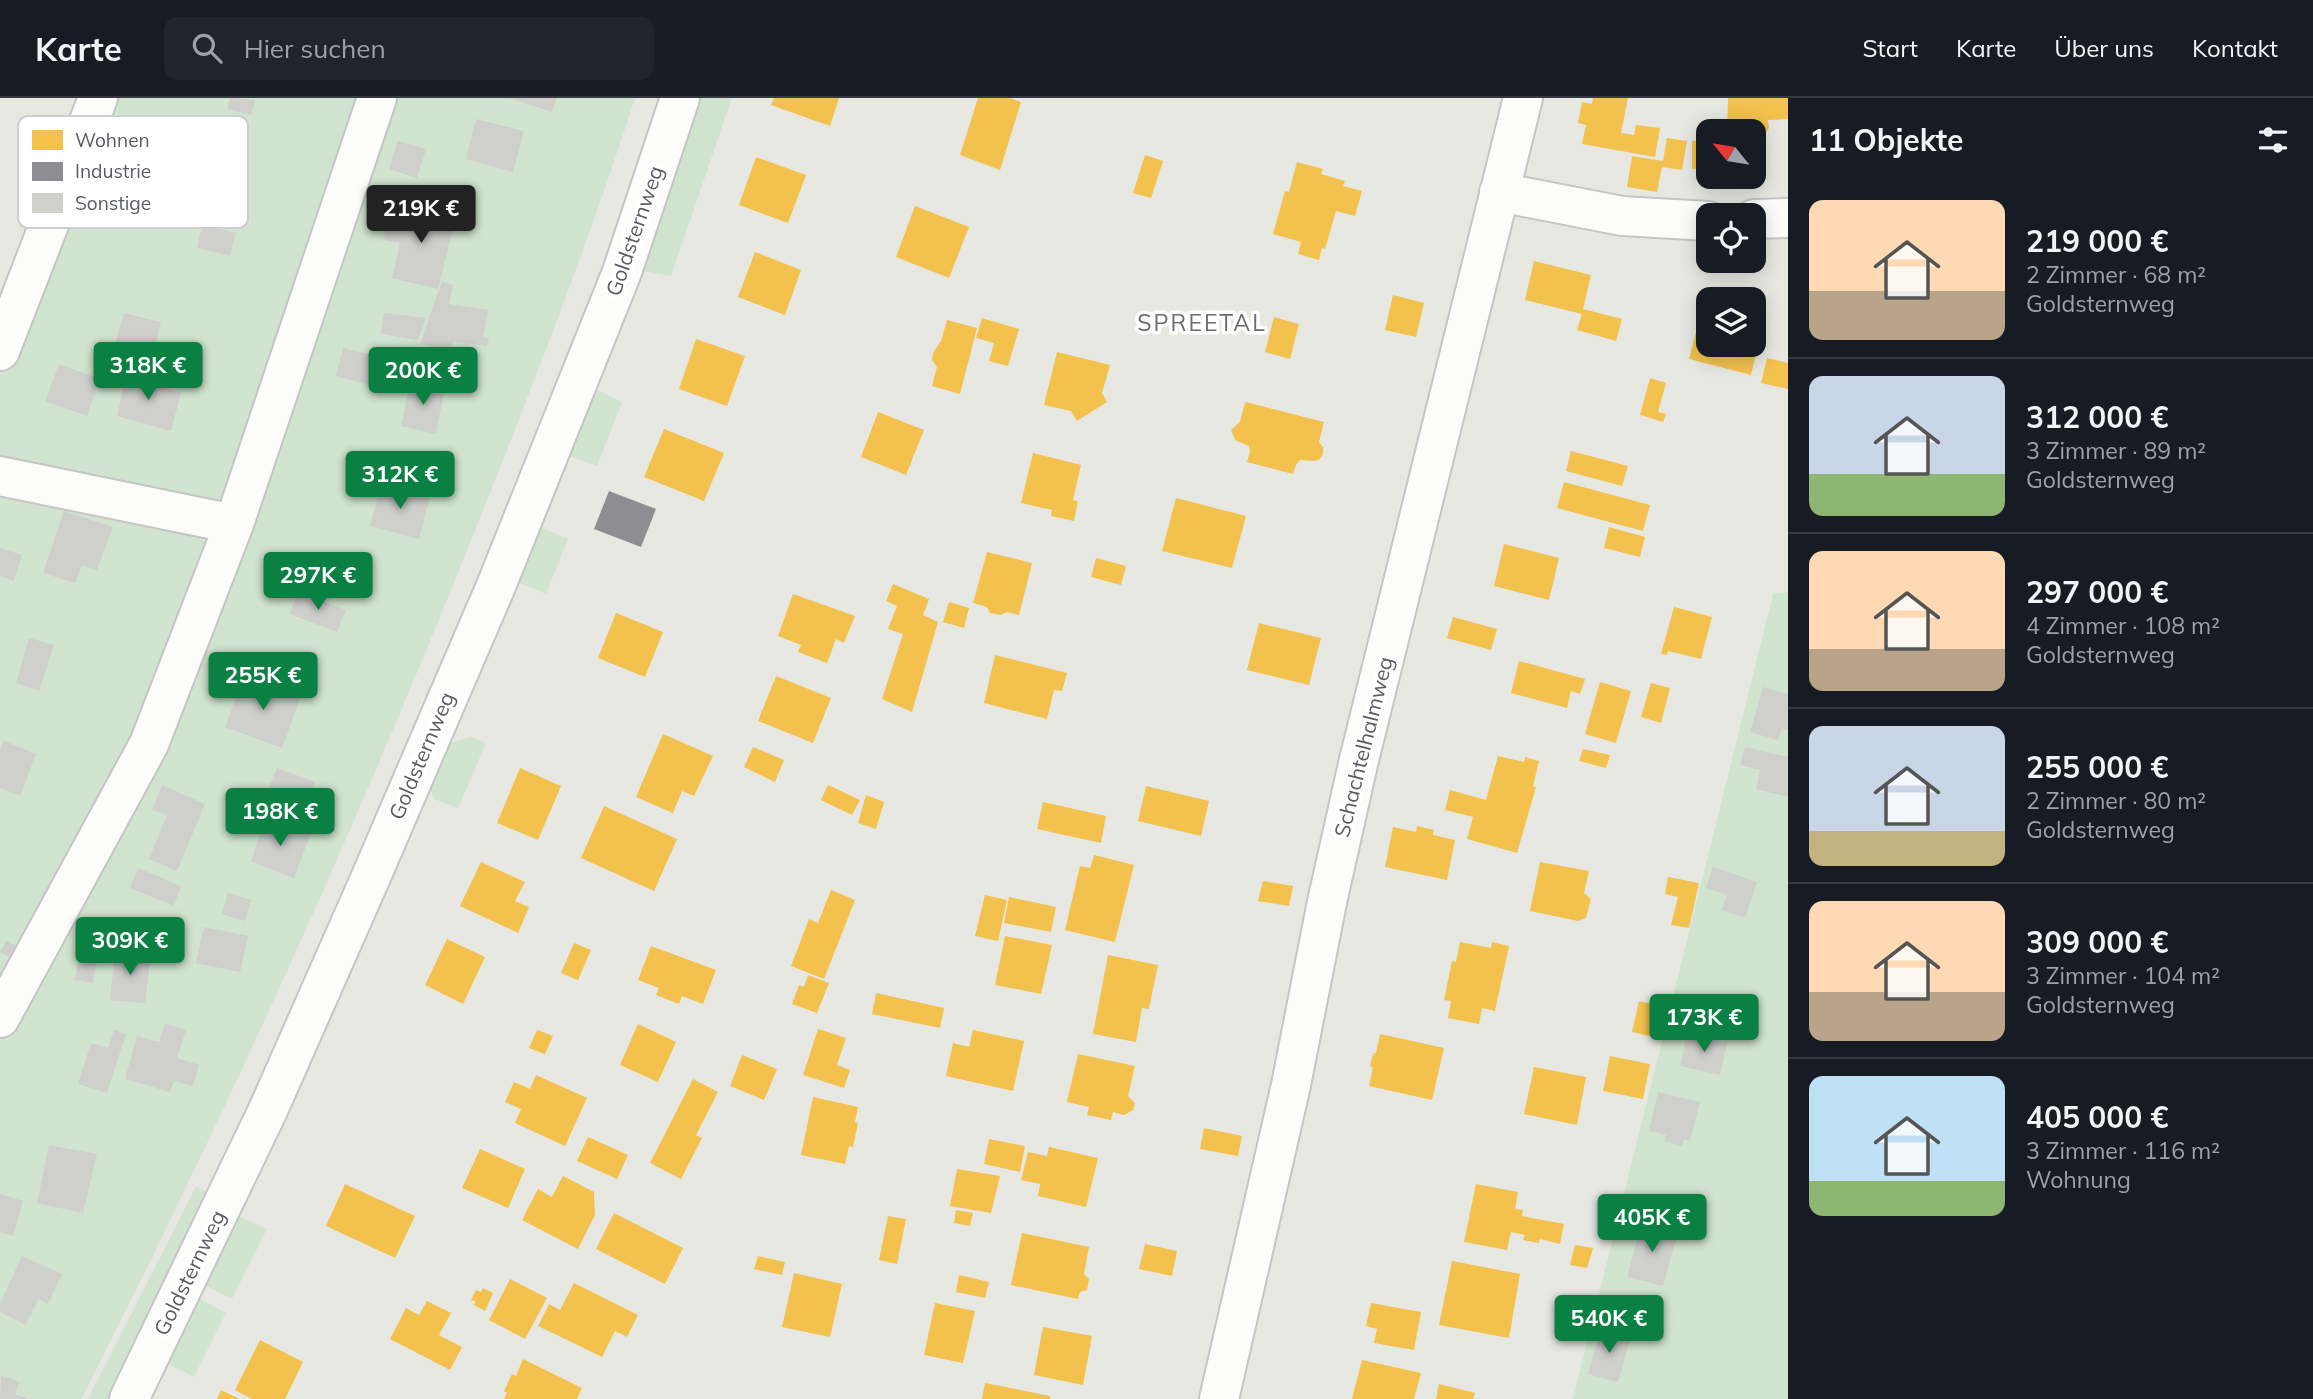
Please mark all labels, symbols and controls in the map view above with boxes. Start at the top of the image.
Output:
search box [164,17,654,80]
text: Karte [35,28,122,69]
icon: search [188,29,226,67]
text: Hier suchen [244,32,386,65]
text: Start [1862,33,1918,63]
text: Karte [1956,33,2016,63]
text: Über uns [2054,33,2154,63]
text: Kontakt [2192,33,2278,63]
legend [18,116,248,228]
north arrow [1696,119,1766,189]
map controls [1696,119,1766,357]
text: 11 Objekte [1809,121,1963,159]
icon: filters [2254,121,2292,159]
text: Wohnen [75,128,150,152]
text: Industrie [75,159,151,183]
street label: Goldsternweg [600,162,668,299]
pin: 219K € [364,186,478,245]
text: Sonstige [75,191,151,215]
text: 219K € [383,193,459,222]
button: locate [1696,203,1766,273]
text: 219 000 € [2026,222,2168,260]
icon: home [1865,228,1949,312]
text: 2 Zimmer · 68 m² [2026,260,2206,289]
button: layers [1696,287,1766,357]
text: Goldsternweg [2026,289,2175,318]
district label: SPREETAL [1137,308,1267,337]
pin: 318K € [91,342,205,402]
pin: 200K € [366,348,480,407]
text: 318K € [110,350,186,379]
text: 200K € [385,355,461,384]
text: 312 000 € [2026,398,2168,436]
icon: home [1865,404,1949,488]
text: 3 Zimmer · 89 m² [2026,436,2206,465]
pin: 312K € [343,452,457,511]
text: 312K € [362,459,438,488]
text: Goldsternweg [2026,465,2175,494]
pin: 297K € [261,552,375,612]
text: 297K € [280,560,356,589]
text: 297 000 € [2026,573,2168,611]
icon: home [1865,579,1949,663]
text: 4 Zimmer · 108 m² [2026,611,2220,640]
text: Goldsternweg [2026,640,2175,669]
pin: 255K € [206,652,320,712]
street label: Schachtelhalmweg [1328,654,1398,840]
text: 255K € [225,660,301,689]
street label: Goldsternweg [383,688,460,823]
text: 255 000 € [2026,748,2168,786]
icon: home [1865,754,1949,838]
text: 2 Zimmer · 80 m² [2026,786,2206,815]
pin: 198K € [223,788,337,848]
text: 198K € [242,796,318,825]
text: Goldsternweg [2026,815,2175,844]
pin: 309K € [73,918,187,977]
text: 309 000 € [2026,923,2168,961]
text: 309K € [92,925,168,954]
icon: home [1865,929,1949,1013]
text: 3 Zimmer · 104 m² [2026,961,2220,990]
text: Goldsternweg [2026,990,2175,1019]
pin: 173K € [1647,995,1761,1054]
text: 173K € [1666,1002,1742,1031]
text: 405 000 € [2026,1098,2168,1136]
icon: home [1865,1104,1949,1188]
text: 3 Zimmer · 116 m² [2026,1136,2220,1165]
text: Wohnung [2026,1165,2131,1194]
pin: 405K € [1595,1194,1709,1254]
text: 405K € [1614,1202,1690,1231]
street label: Goldsternweg [148,1206,231,1339]
pin: 540K € [1552,1296,1666,1355]
text: 540K € [1571,1303,1647,1332]

